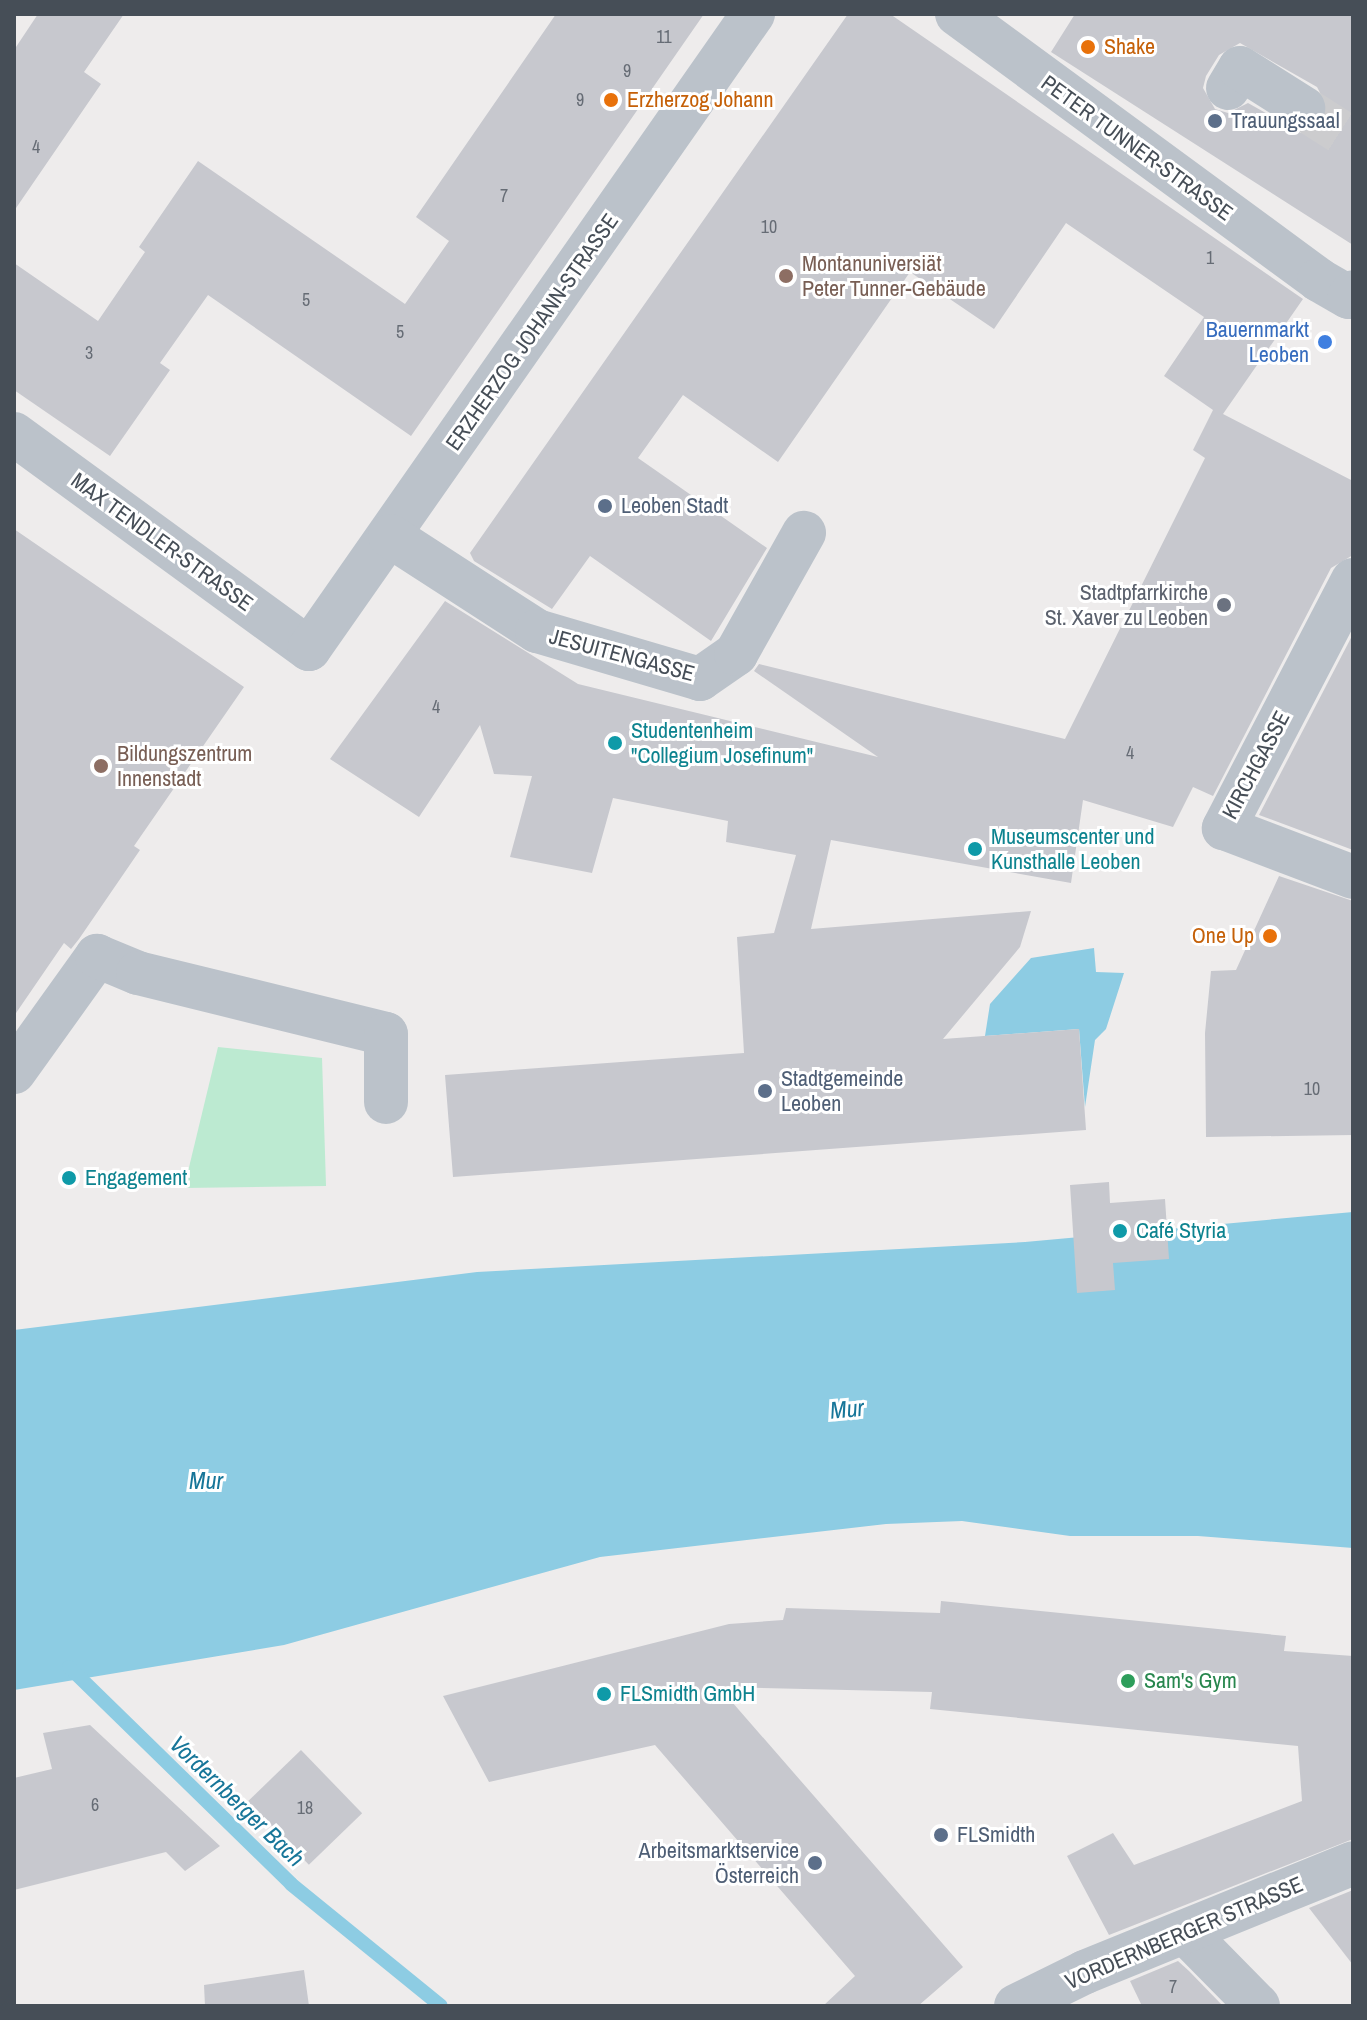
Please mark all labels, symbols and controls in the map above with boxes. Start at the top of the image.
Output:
house number: 11 [656,26,672,48]
place label: Shake [1104,34,1155,60]
marker: Shake [1079,38,1097,56]
house number: 9 [623,60,631,82]
street label: PETER TUNNER-STRASSE [1036,70,1238,226]
place label: Erzherzog Johann [627,87,773,113]
house number: 9 [576,89,584,111]
marker: Erzherzog Johann [602,91,620,109]
place label: Trauungssaal [1231,108,1340,134]
marker: Trauungssaal [1206,112,1224,130]
house number: 4 [32,136,40,158]
house number: 7 [500,185,508,207]
street label: ERZHERZOG JOHANN-STRASSE [440,209,624,455]
house number: 10 [761,216,777,238]
house number: 1 [1206,247,1214,269]
place label: Montanuniversiät Peter Tunner-Gebäude [802,250,986,302]
marker: Montanuniversiät Peter Tunner-Gebäude [777,267,795,285]
house number: 5 [302,289,310,311]
place label: Bauernmarkt Leoben [1206,316,1309,368]
house number: 5 [396,321,404,343]
marker: Bauernmarkt Leoben [1316,333,1334,351]
house number: 3 [85,342,93,364]
street label: MAX TENDLER-STRASSE [66,467,258,617]
place label: Leoben Stadt [621,493,728,519]
marker: Leoben Stadt [596,497,614,515]
place label: Stadtpfarrkirche St. Xaver zu Leoben [1045,579,1208,630]
marker: Stadtpfarrkirche St. Xaver zu Leoben [1215,596,1233,614]
street label: JESUITENGASSE [546,623,698,687]
house number: 4 [432,696,440,718]
street label: KIRCHGASSE [1217,707,1295,823]
place label: Studentenheim "Collegium Josefinum" [631,717,813,768]
marker: Studentenheim "Collegium Josefinum" [606,734,624,752]
place label: Bildungszentrum Innenstadt [117,740,252,792]
house number: 4 [1126,742,1134,764]
marker: Bildungszentrum Innenstadt [92,757,110,775]
place label: Museumscenter und Kunsthalle Leoben [991,823,1154,874]
marker: Museumscenter und Kunsthalle Leoben [966,840,984,858]
place label: One Up [1192,923,1254,949]
marker: One Up [1261,927,1279,945]
place label: Stadtgemeinde Leoben [781,1065,903,1116]
house number: 10 [1304,1078,1320,1100]
marker: Stadtgemeinde Leoben [756,1082,774,1100]
place label: Engagement [85,1165,187,1191]
marker: Engagement [60,1169,78,1187]
place label: Café Styria [1136,1218,1226,1244]
marker: Café Styria [1111,1222,1129,1240]
water label: Mur [829,1393,865,1425]
water label: Mur [189,1467,223,1495]
place label: Sam's Gym [1144,1668,1237,1694]
marker: Sam's Gym [1119,1672,1137,1690]
place label: FLSmidth GmbH [620,1681,755,1707]
marker: FLSmidth GmbH [595,1685,613,1703]
water label: Vordernberger Bach [164,1730,310,1872]
house number: 6 [91,1794,99,1816]
house number: 18 [297,1797,313,1819]
place label: FLSmidth [957,1822,1035,1848]
marker: FLSmidth [932,1826,950,1844]
place label: Arbeitsmarktservice Österreich [639,1837,799,1888]
marker: Arbeitsmarktservice Österreich [806,1854,824,1872]
street label: VORDERNBERGER STRASSE [1061,1871,1307,1995]
house number: 7 [1169,1976,1177,1998]

